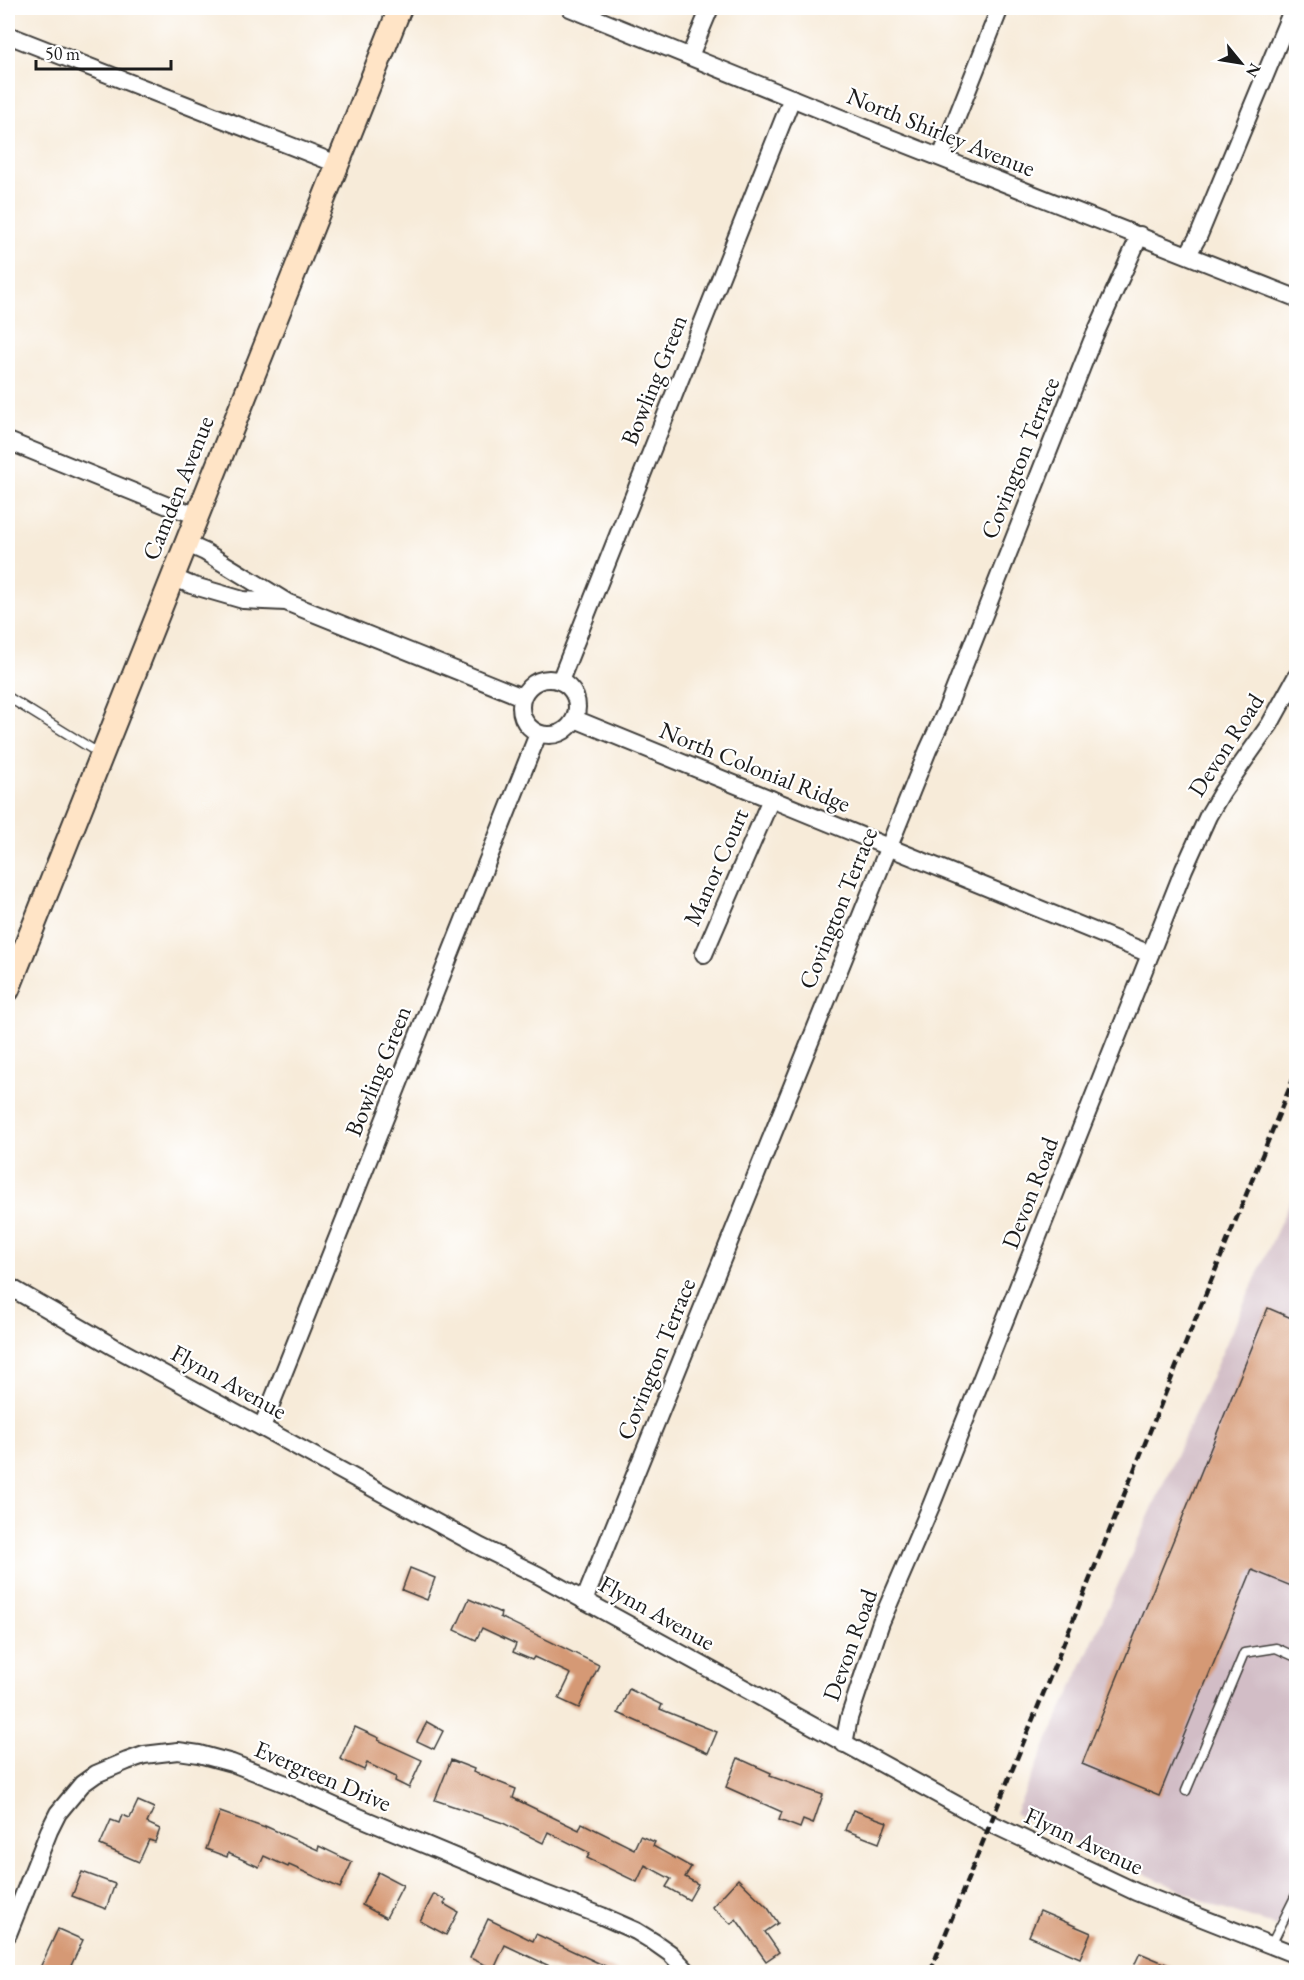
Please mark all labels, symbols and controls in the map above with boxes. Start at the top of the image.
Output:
scale bar [36,33,171,71]
north arrow [1211,33,1271,93]
text: 50 m [45,42,80,65]
text: N [1241,59,1266,81]
street label: North Shirley Avenue [843,80,1040,183]
street label: Bowling Green [613,310,694,450]
street label: Covington Terrace [973,372,1066,543]
street label: Camden Avenue [134,411,221,565]
street label: Devon Road [1181,687,1271,802]
street label: North Colonial Ridge [655,714,855,819]
street label: Manor Court [676,803,755,930]
street label: Covington Terrace [791,822,884,993]
street label: Bowling Green [337,1001,418,1141]
street label: Devon Road [994,1132,1065,1253]
street label: Covington Terrace [609,1273,702,1444]
street label: Flynn Avenue [166,1337,293,1426]
street label: Flynn Avenue [594,1568,721,1657]
street label: Devon Road [815,1584,884,1705]
street label: Evergreen Drive [250,1733,396,1818]
street label: Flynn Avenue [1020,1800,1149,1882]

